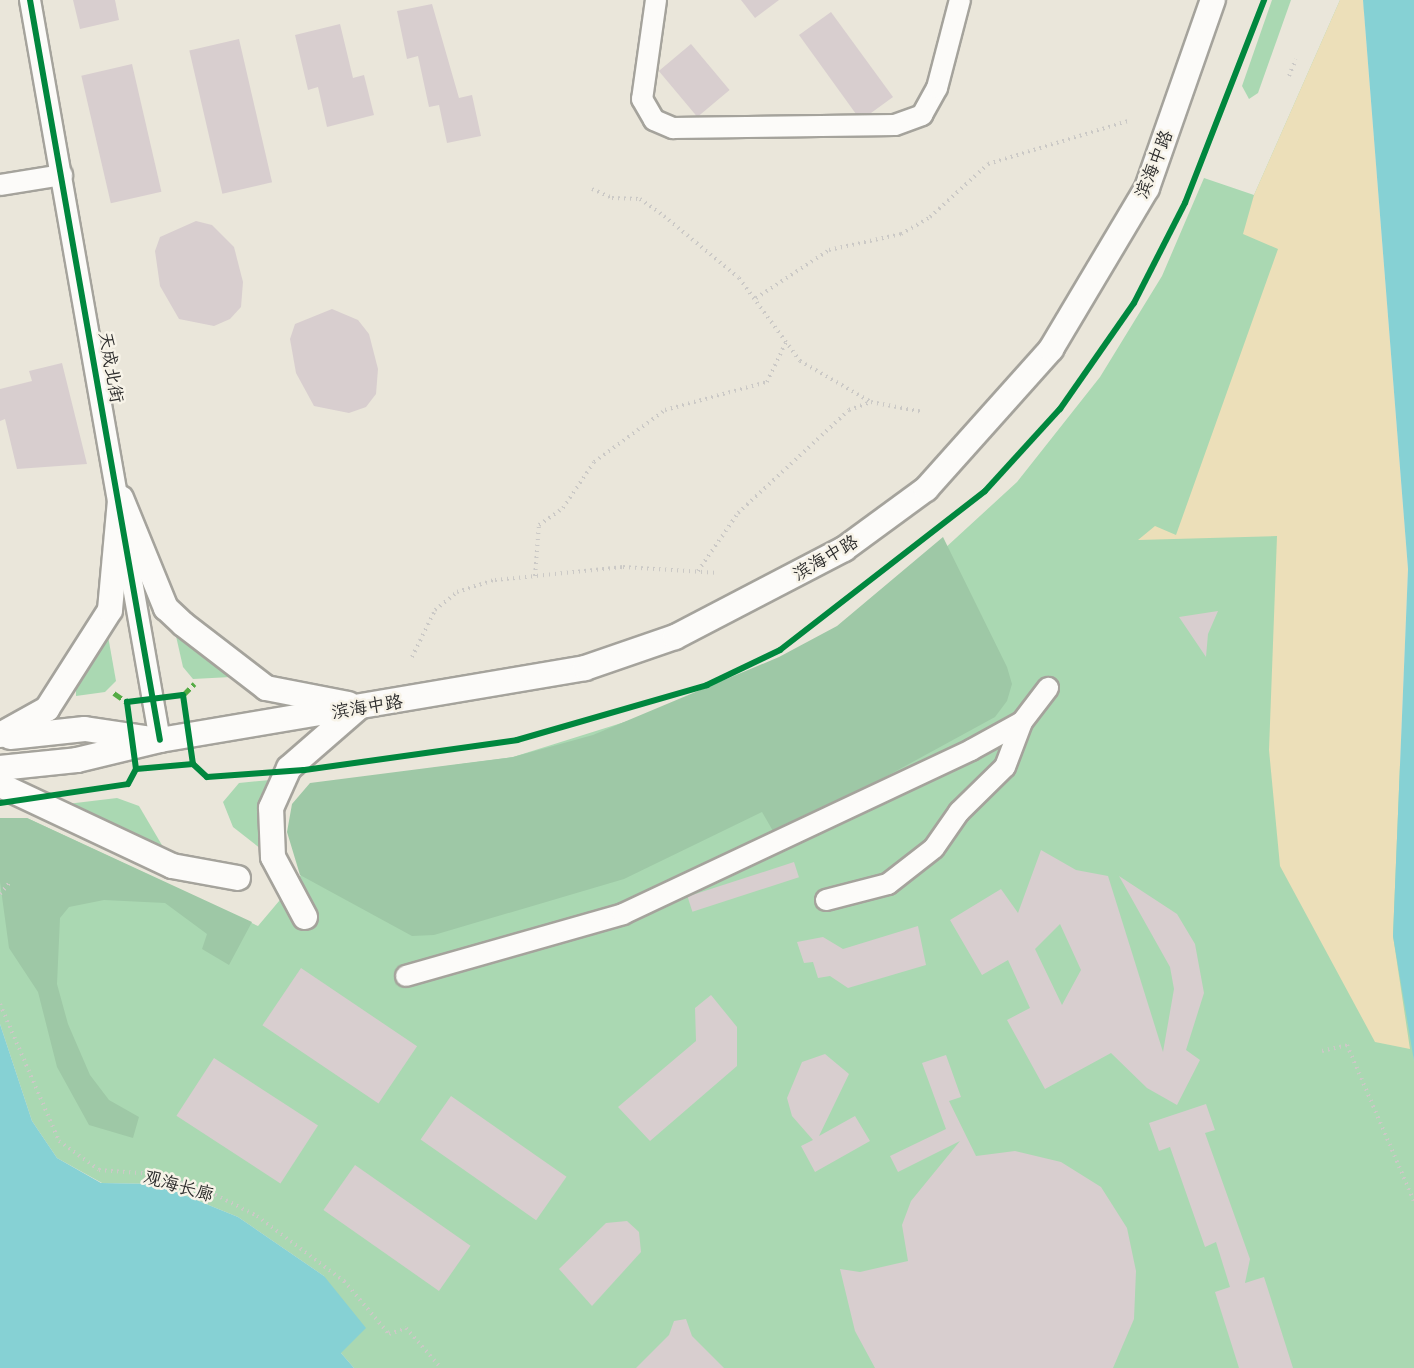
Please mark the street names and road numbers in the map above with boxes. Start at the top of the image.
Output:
street label: 滨海中路 [1130,127,1176,201]
street label: 天成北街 [95,330,129,404]
street label: 滨海中路 [788,530,862,584]
street label: 滨海中路 [330,690,404,722]
street label: 观海长廊 [141,1165,217,1205]

